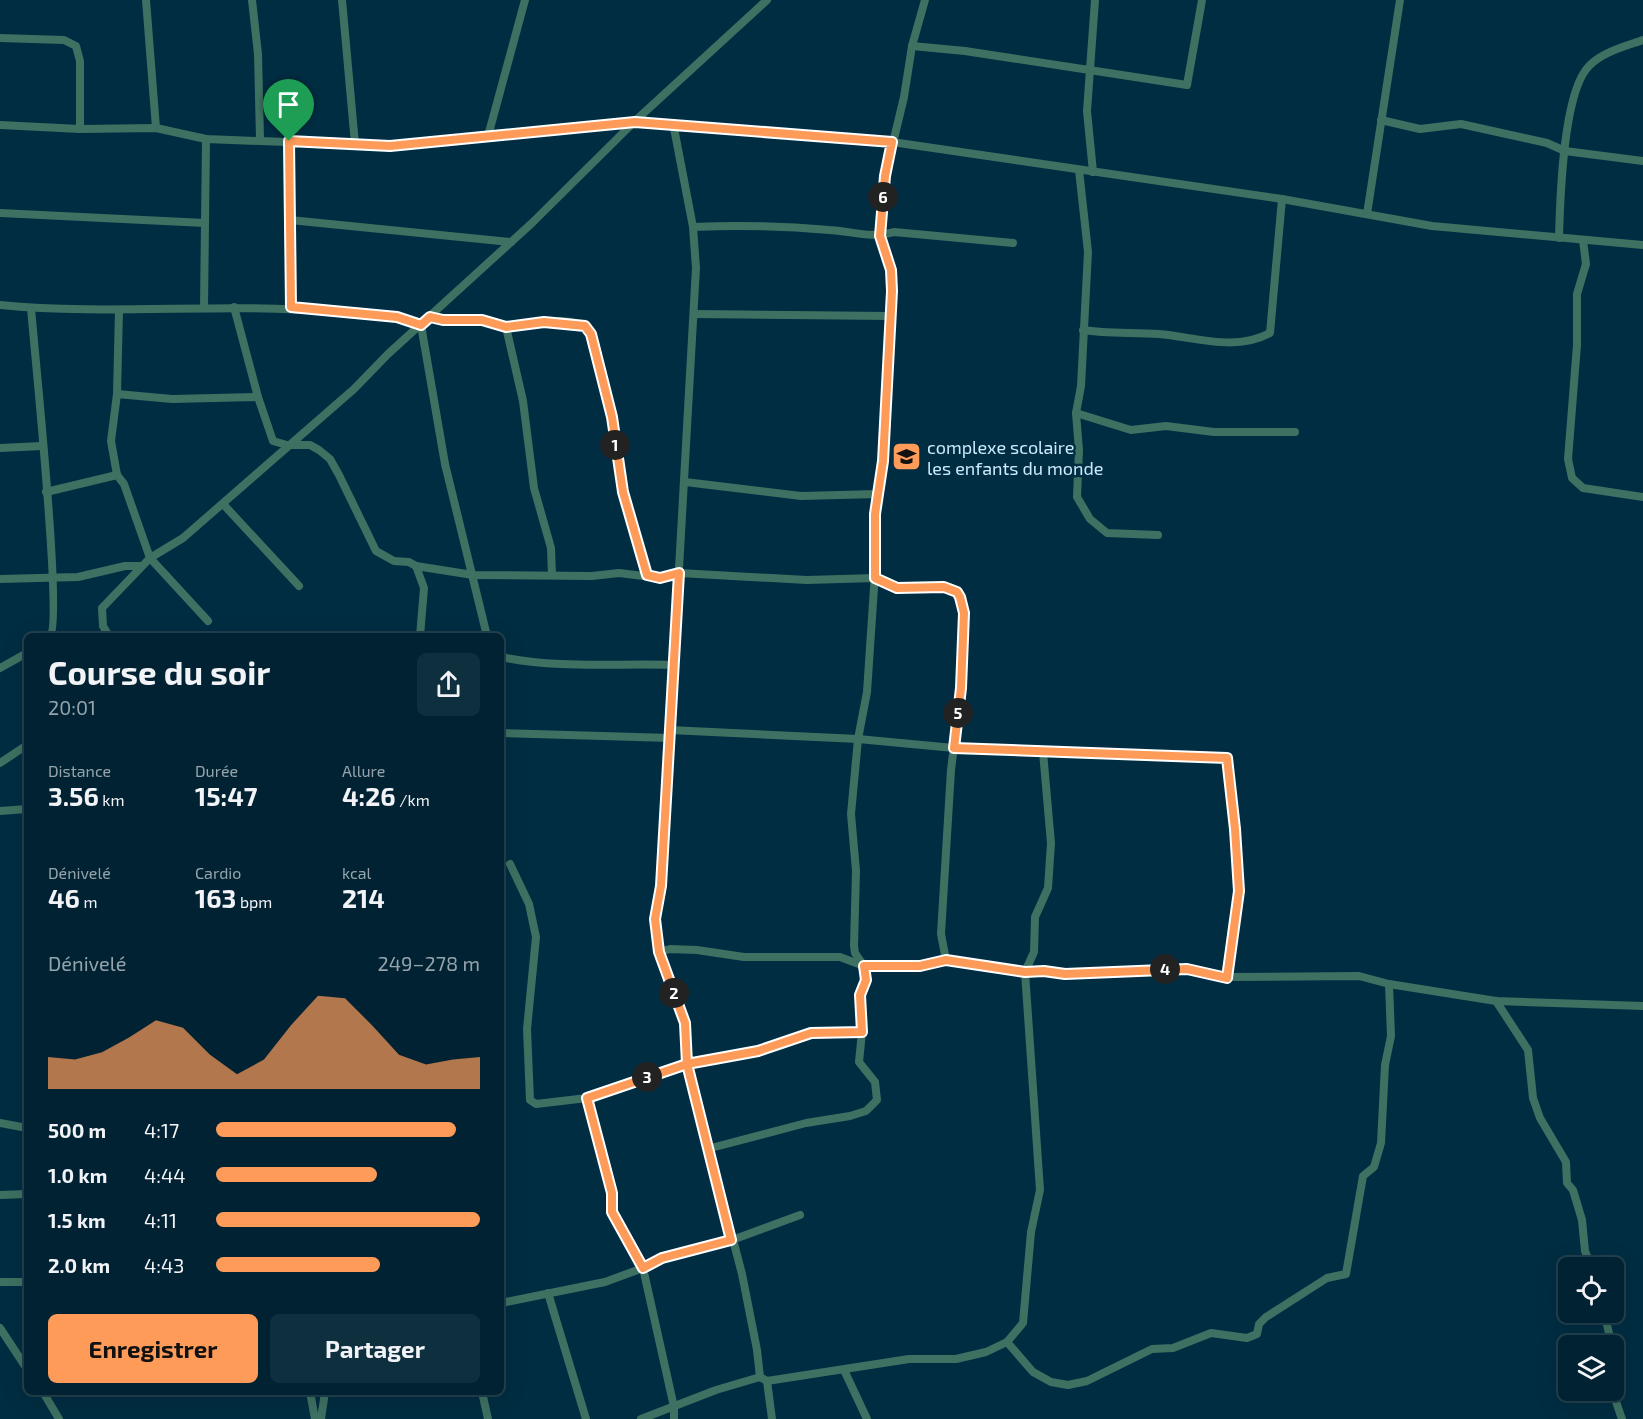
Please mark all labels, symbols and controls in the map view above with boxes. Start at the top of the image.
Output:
pin [263,79,314,141]
icon: arrive [272,88,305,121]
pin: 6 [868,182,898,212]
text: 6 [878,187,888,206]
pin: 1 [600,430,630,460]
text: 1 [612,435,618,454]
place label: complexe scolaire les enfants du monde [927,436,1104,479]
school or university icon: complexe scolaire les enfants du monde [890,441,922,473]
text: Course du soir [48,652,270,692]
button: share [417,653,480,716]
text: 20:01 [48,695,96,719]
pin: 5 [943,698,973,728]
text: 5 [954,703,962,722]
text: Distance [48,761,111,780]
text: Durée [195,761,238,780]
text: Allure [342,761,385,780]
text: 3.56 [48,780,99,811]
text: 15:47 [195,780,258,811]
text: 4:26 [342,780,396,811]
text: km [99,790,125,809]
text: /km [396,790,430,809]
text: Dénivelé [48,863,111,882]
text: Cardio [195,863,241,882]
text: kcal [342,863,371,882]
text: 46 [48,882,80,913]
text: 163 [195,882,236,913]
text: 214 [342,882,385,913]
text: m [80,892,98,911]
text: bpm [236,892,272,911]
text: Dénivelé [48,951,127,975]
text: 249–278 m [378,951,480,975]
pin: 4 [1150,954,1180,984]
text: 4 [1160,959,1170,978]
pin: 2 [659,978,689,1008]
text: 2 [669,983,679,1002]
pin: 3 [632,1062,662,1092]
text: 3 [642,1067,652,1086]
text: 500 m [48,1118,106,1142]
text: 4:17 [144,1118,179,1142]
text: 1.0 km [48,1163,107,1187]
text: 4:44 [144,1163,186,1187]
text: 1.5 km [48,1208,106,1232]
text: 4:11 [144,1208,177,1232]
text: 2.0 km [48,1253,110,1277]
text: 4:43 [144,1253,184,1277]
map controls [1558,1257,1624,1401]
button: locate [1558,1257,1624,1323]
button: Enregistrer [48,1314,258,1383]
button: Partager [270,1314,480,1383]
button: layers [1558,1335,1624,1401]

